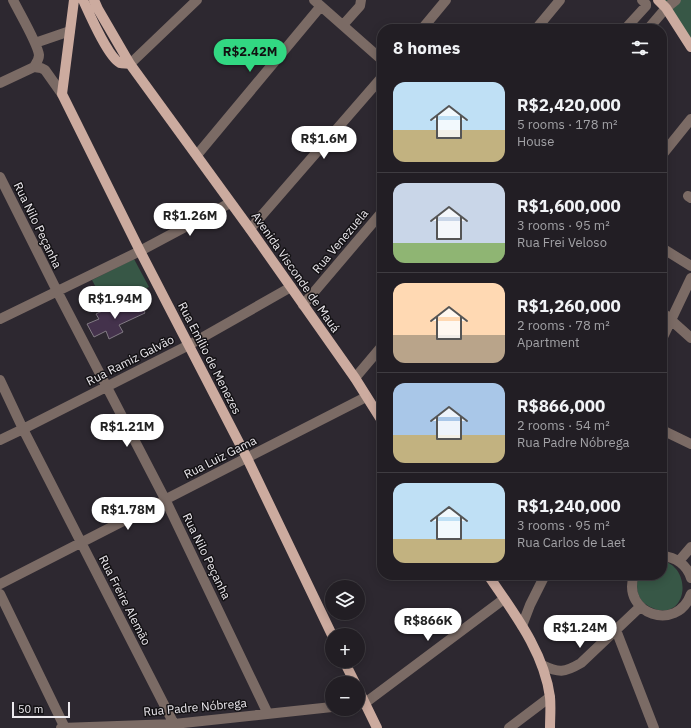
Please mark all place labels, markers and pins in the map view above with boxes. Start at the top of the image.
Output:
pin: R$2.42M [213,39,287,73]
pin: R$1.6M [291,126,357,160]
pin: R$1.26M [153,203,227,237]
pin: R$1.94M [78,286,152,320]
pin: R$1.21M [90,414,164,448]
pin: R$1.78M [91,497,165,531]
pin: R$866K [395,608,461,642]
pin: R$1.24M [543,615,617,649]

